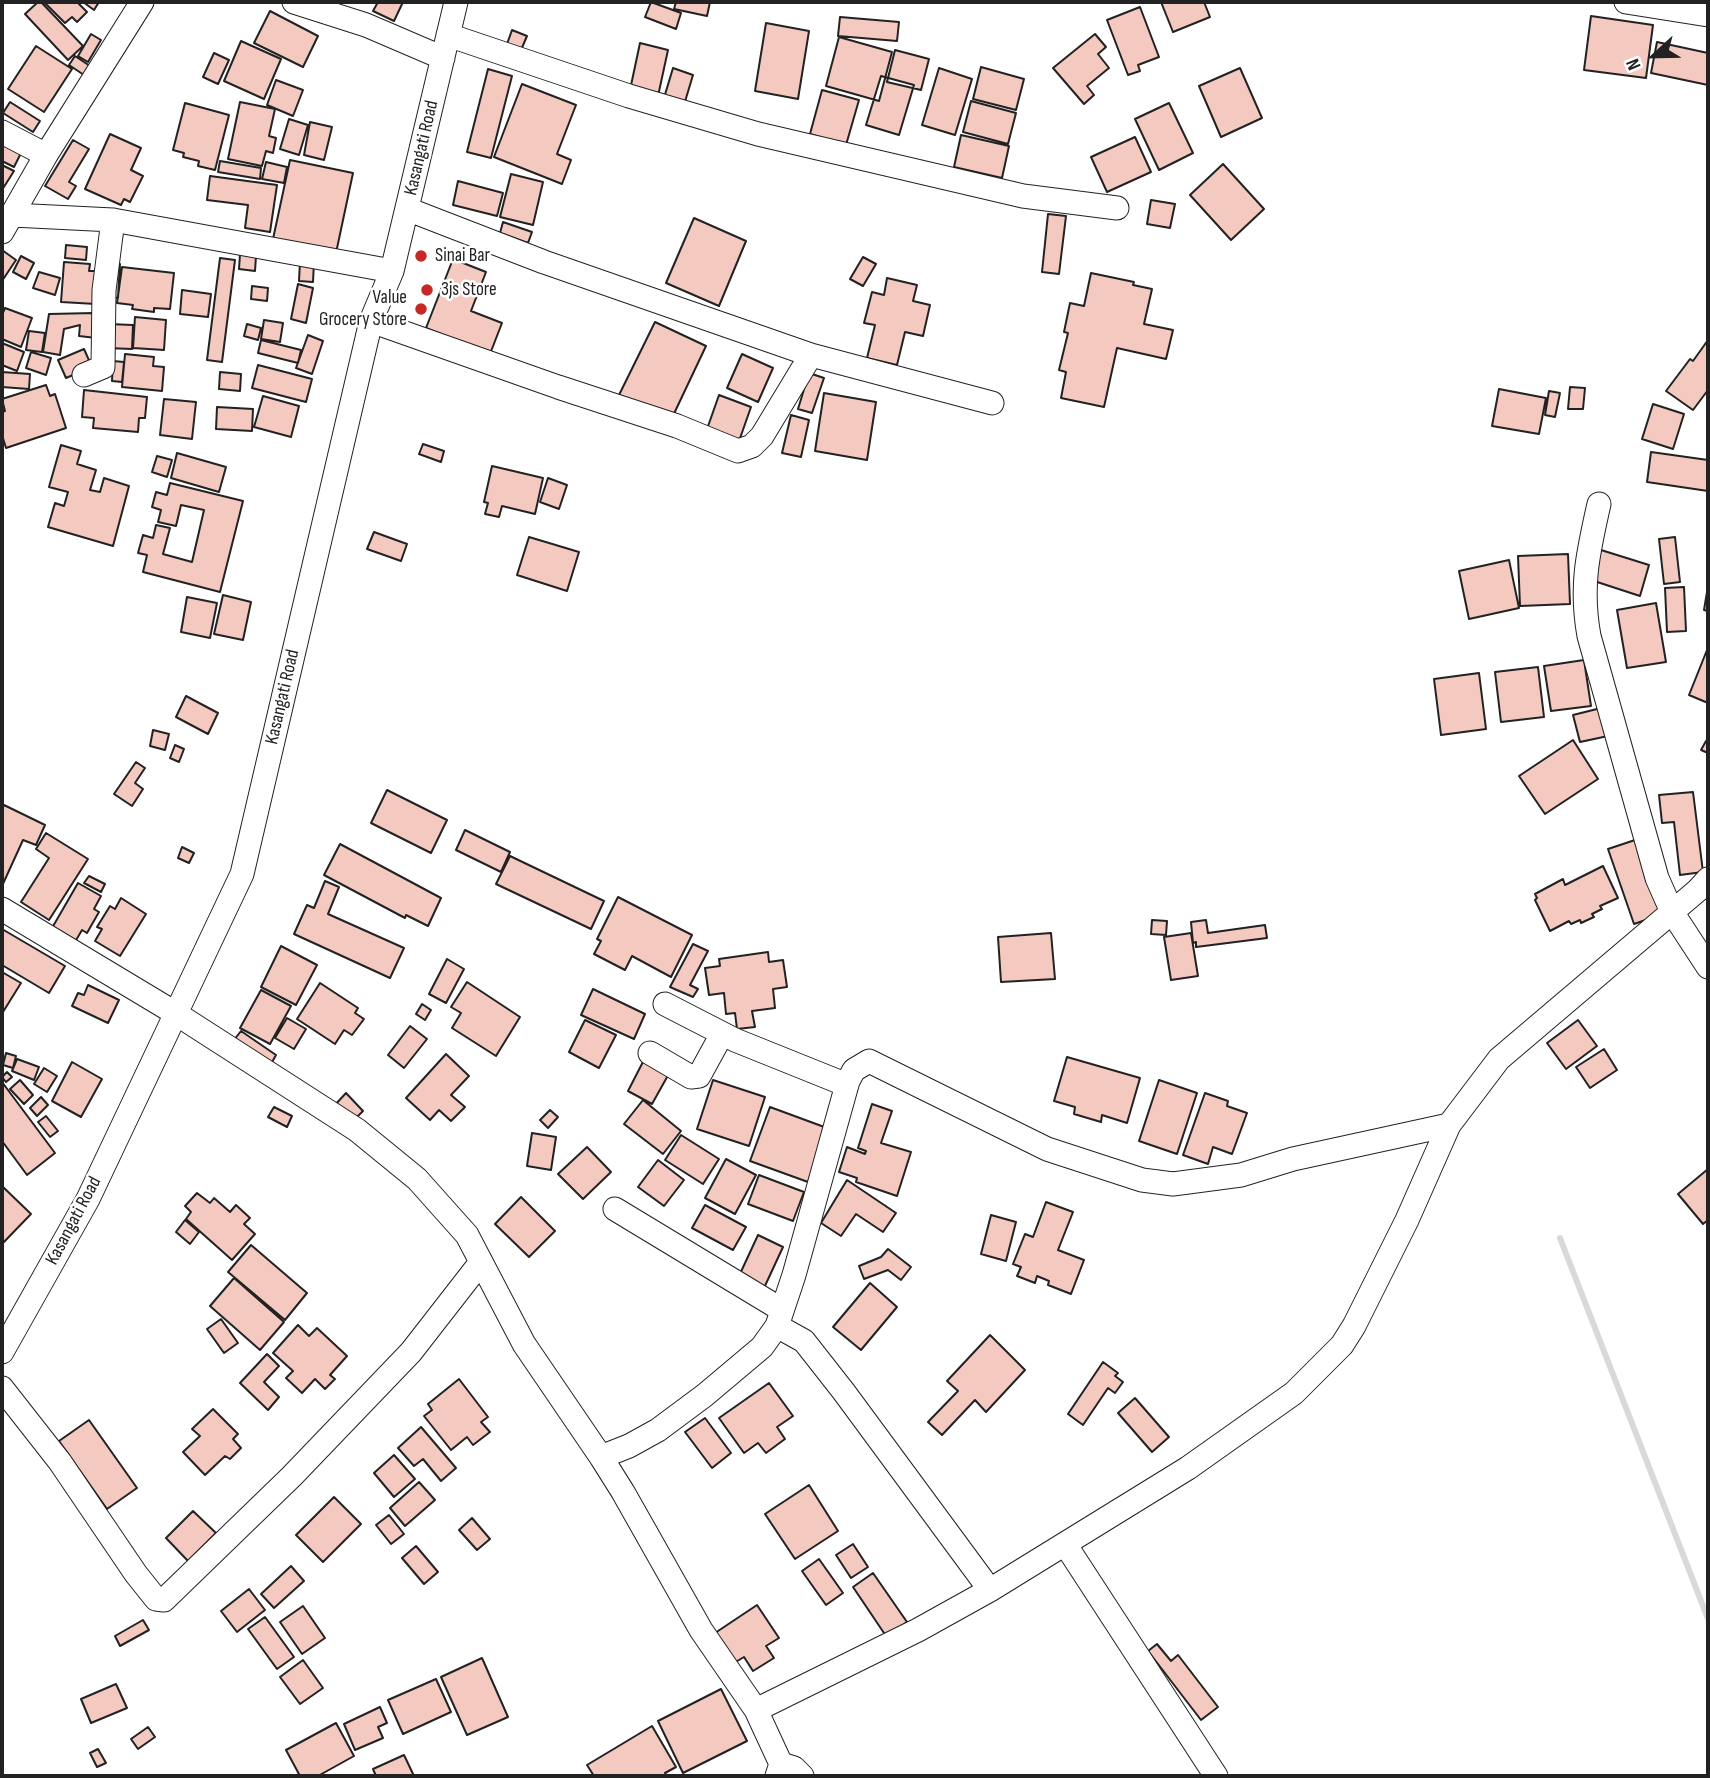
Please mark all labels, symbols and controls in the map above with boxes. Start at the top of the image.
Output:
north arrow [1619,21,1689,91]
text: N [1622,55,1647,73]
street label: Kasangati Road [400,98,444,198]
place label: Sinai Bar [435,245,490,267]
marker: Sinai Bar [413,248,429,264]
place label: 3js Store [441,279,497,301]
marker: 3js Store [419,282,435,298]
place label: Value Grocery Store [319,287,407,331]
marker: Value Grocery Store [413,301,429,317]
street label: Kasangati Road [261,647,305,747]
street label: Kasangati Road [41,1173,107,1269]

